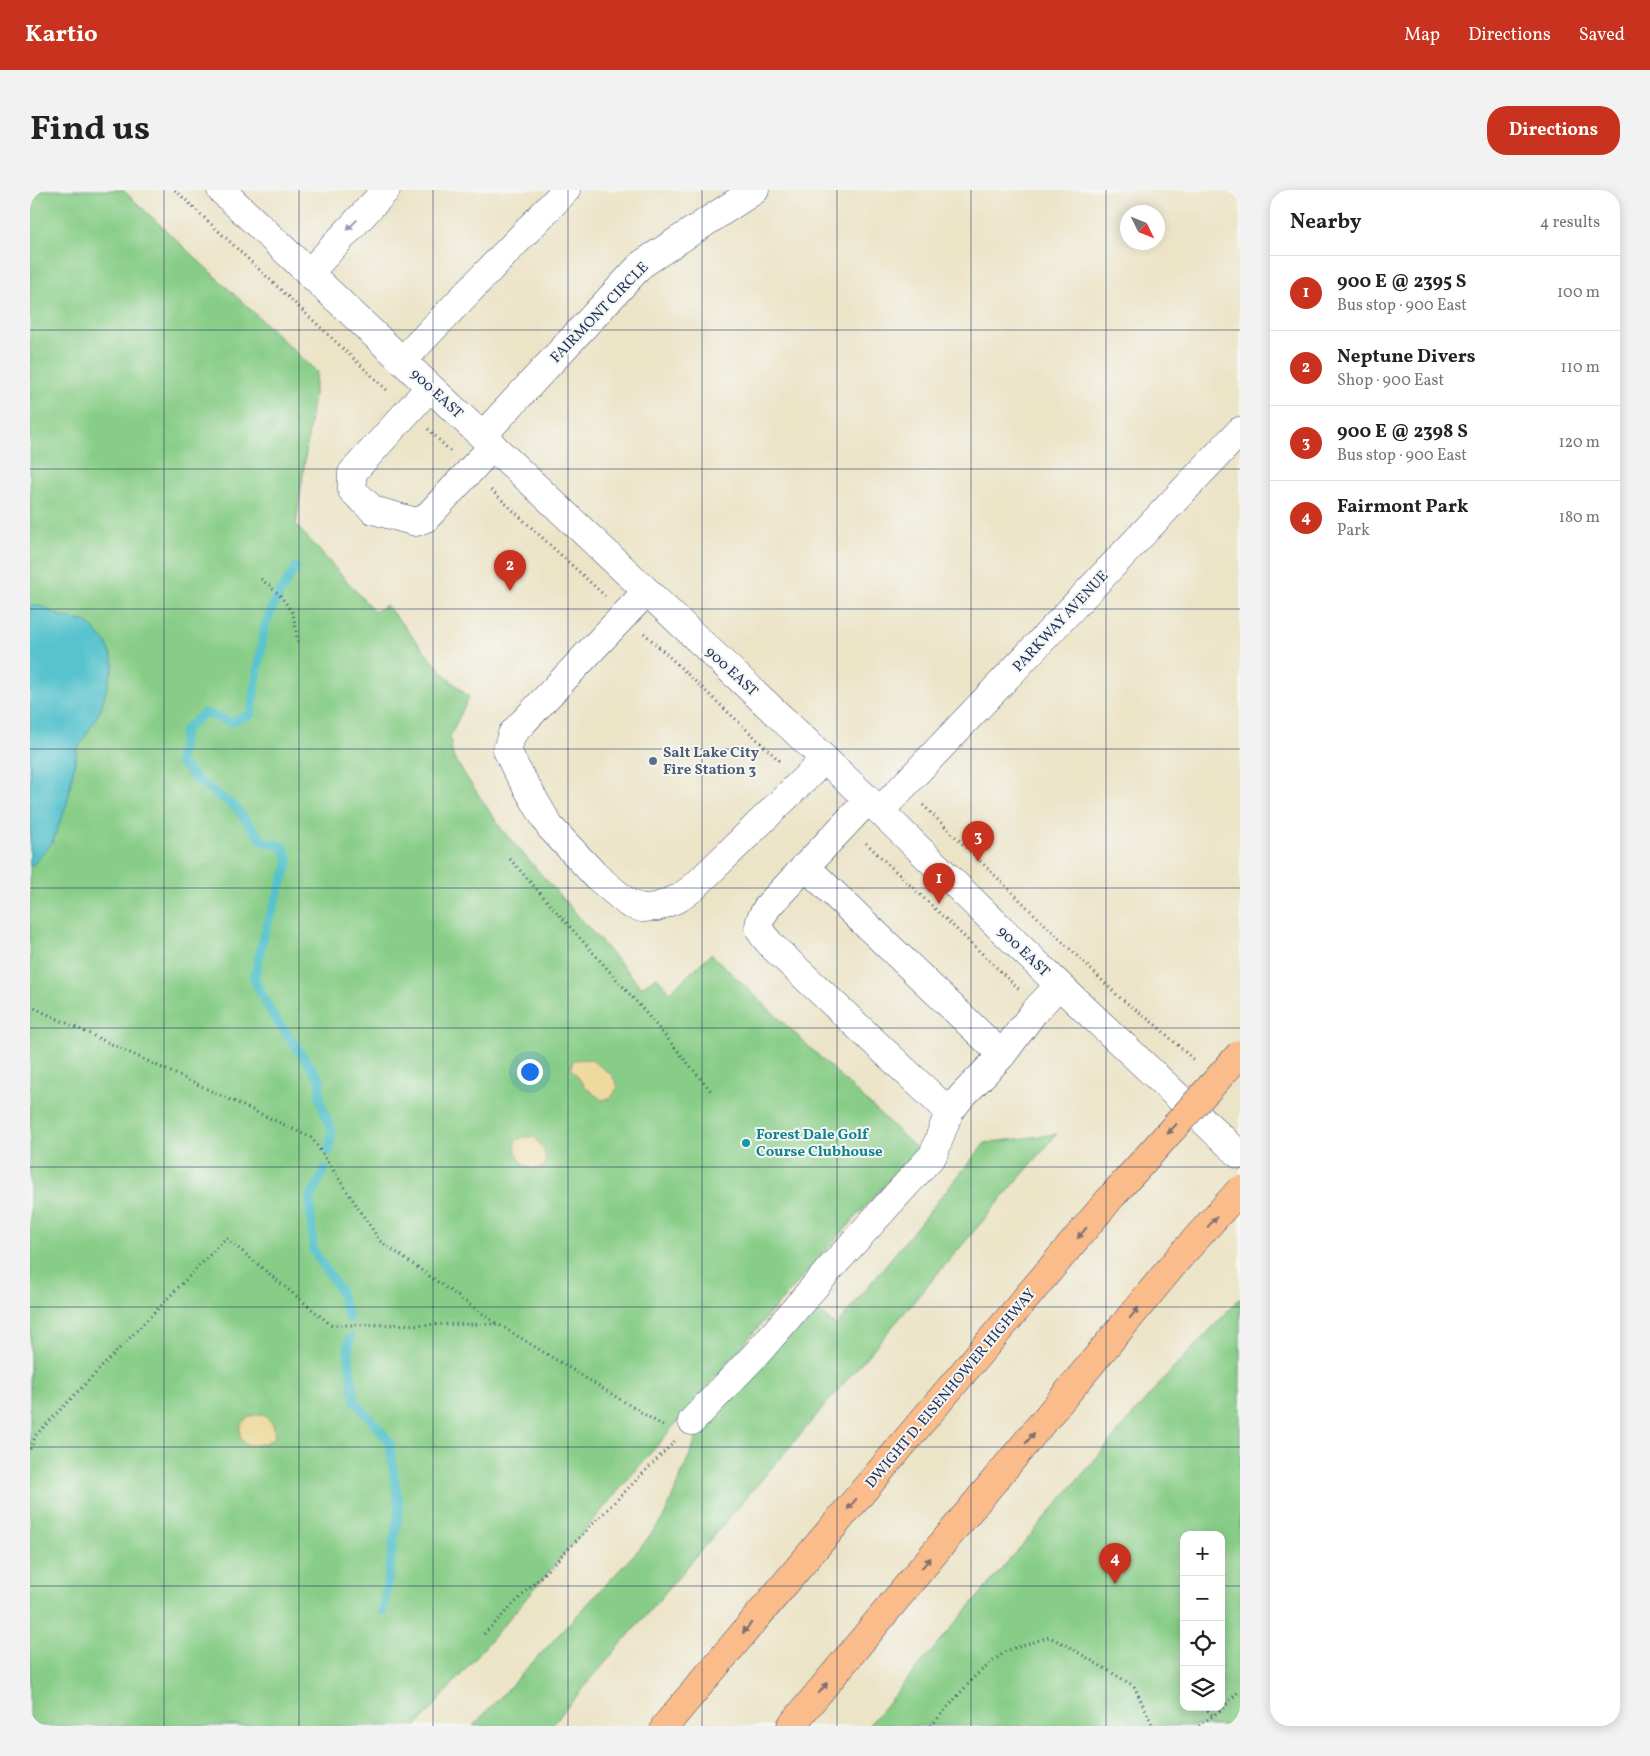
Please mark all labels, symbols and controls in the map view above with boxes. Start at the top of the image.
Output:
text: Kartio [25,18,98,52]
text: Map [1404,23,1440,48]
text: Directions [1468,23,1551,48]
text: Saved [1579,23,1625,48]
text: Find us [30,106,150,154]
button: Directions [1487,106,1620,155]
north arrow [1120,205,1165,250]
text: Nearby [1290,208,1361,237]
text: 4 results [1540,212,1600,234]
one-way arrow [346,219,358,231]
street label: FAIRMONT CIRCLE [546,258,654,368]
text: 900 E @ 2395 S [1337,269,1466,295]
text: 1 [1303,282,1309,304]
text: 100 m [1557,282,1600,304]
text: Bus stop · 900 East [1337,295,1467,317]
text: Neptune Divers [1337,344,1475,370]
text: 2 [1302,357,1310,379]
text: 110 m [1561,357,1600,379]
street label: 900 EAST [405,364,467,424]
text: Shop · 900 East [1337,370,1444,392]
text: 900 E @ 2398 S [1337,419,1468,445]
text: 3 [1302,432,1310,454]
text: 120 m [1558,432,1600,454]
text: Bus stop · 900 East [1337,445,1467,467]
text: Fairmont Park [1337,494,1468,520]
text: 4 [1301,507,1311,529]
text: 180 m [1559,507,1600,529]
text: Park [1337,520,1370,542]
pin: 2 [494,550,526,591]
street label: PARKWAY AVENUE [1008,567,1114,677]
street label: 900 EAST [700,642,762,702]
place label: Salt Lake City Fire Station 3 [663,743,760,781]
marker: Salt Lake City Fire Station 3 [647,755,659,767]
pin: 3 [962,821,994,862]
pin: 1 [923,863,955,904]
street label: 900 EAST [992,922,1054,982]
your location [517,1059,543,1085]
one-way arrow [1167,1123,1178,1136]
place label: Forest Dale Golf Course Clubhouse [756,1125,883,1163]
marker: Forest Dale Golf Course Clubhouse [740,1137,752,1149]
one-way arrow [1206,1215,1217,1228]
one-way arrow [1076,1226,1087,1239]
street label: DWIGHT D. EISENHOWER HIGHWAY [861,1284,1041,1493]
one-way arrow [1128,1307,1139,1320]
one-way arrow [1024,1432,1035,1445]
one-way arrow [847,1497,858,1510]
map controls [1180,1531,1225,1711]
button: + [1180,1531,1225,1576]
pin: 4 [1099,1543,1131,1584]
one-way arrow [921,1557,932,1570]
button: − [1180,1576,1225,1621]
one-way arrow [742,1621,753,1634]
button: locate [1180,1621,1225,1666]
button: layers [1180,1666,1225,1711]
one-way arrow [817,1682,828,1695]

